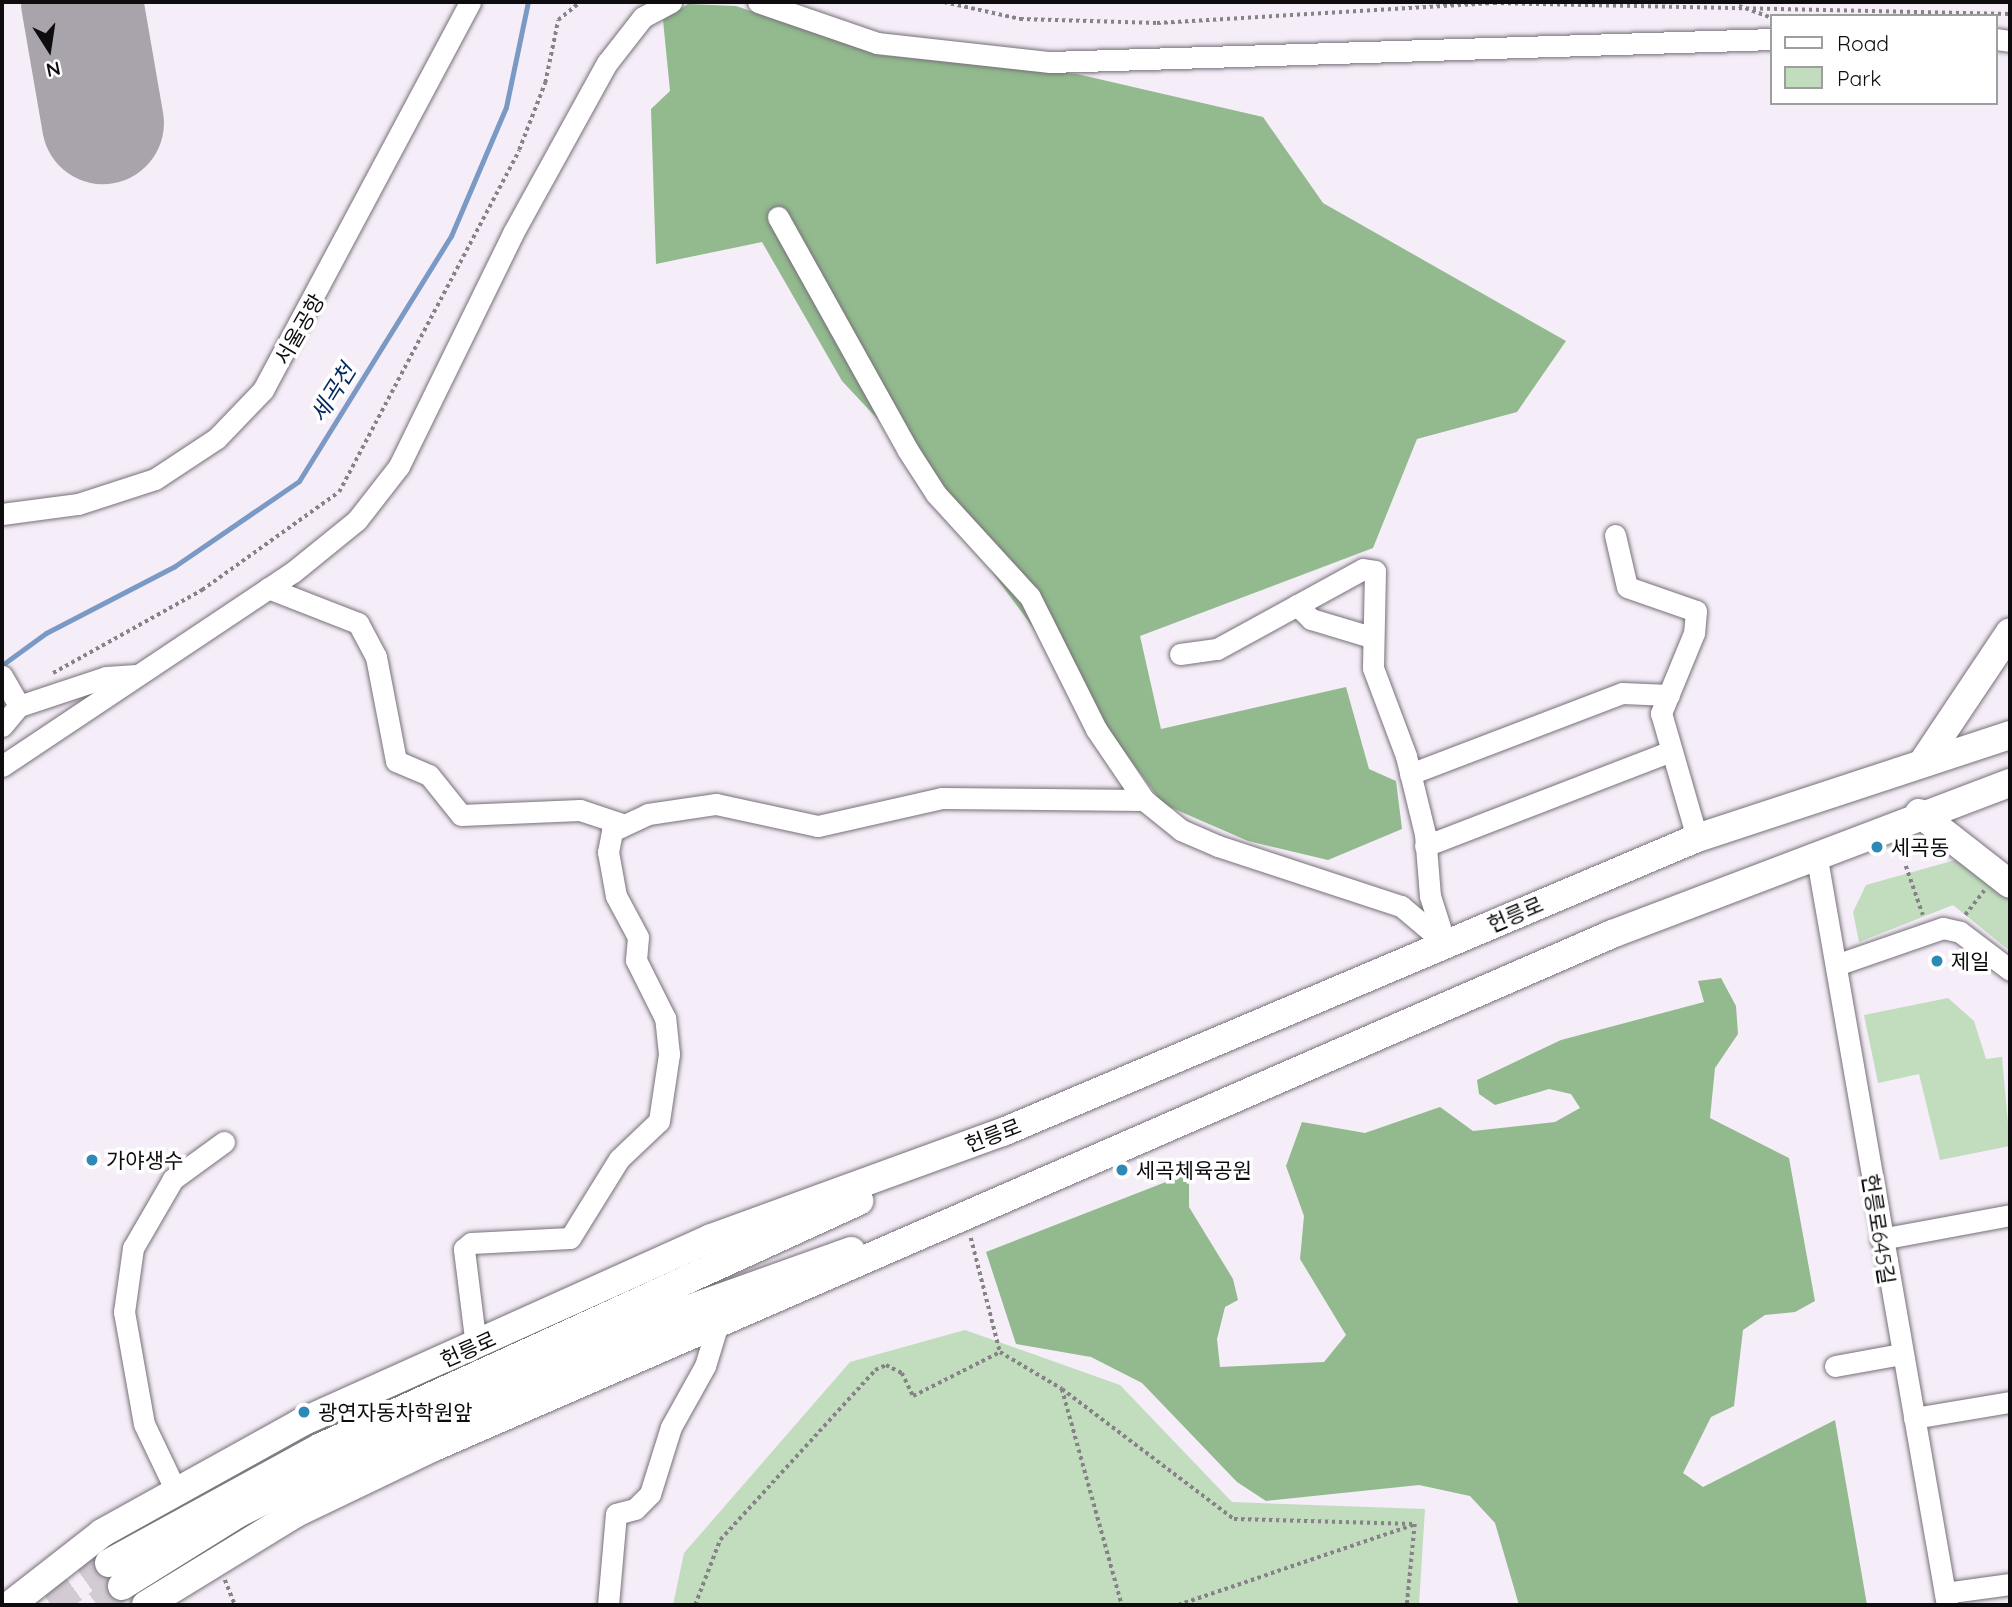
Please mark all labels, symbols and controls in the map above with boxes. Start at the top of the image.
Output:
north arrow [14,14,84,84]
legend [1770,14,1998,105]
text: Road [1837,30,1889,56]
text: N [44,56,63,83]
text: Park [1837,65,1881,91]
street label: 서울공항 [269,289,329,369]
water label: 세곡천 [304,359,362,427]
place label: 세곡동 [1891,834,1949,860]
marker: 세곡동 [1869,839,1885,855]
street label: 헌릉로 [1483,891,1547,937]
place label: 제일 [1951,948,1990,974]
marker: 제일 [1929,953,1945,969]
street label: 헌릉로 [961,1113,1025,1157]
place label: 가야생수 [106,1147,183,1173]
marker: 가야생수 [84,1152,100,1168]
place label: 세곡체육공원 [1136,1157,1252,1183]
marker: 세곡체육공원 [1114,1162,1130,1178]
street label: 헌릉로645길 [1858,1172,1900,1286]
street label: 헌릉로 [436,1326,500,1372]
place label: 광연자동차학원앞 [318,1399,473,1425]
marker: 광연자동차학원앞 [296,1404,312,1420]

